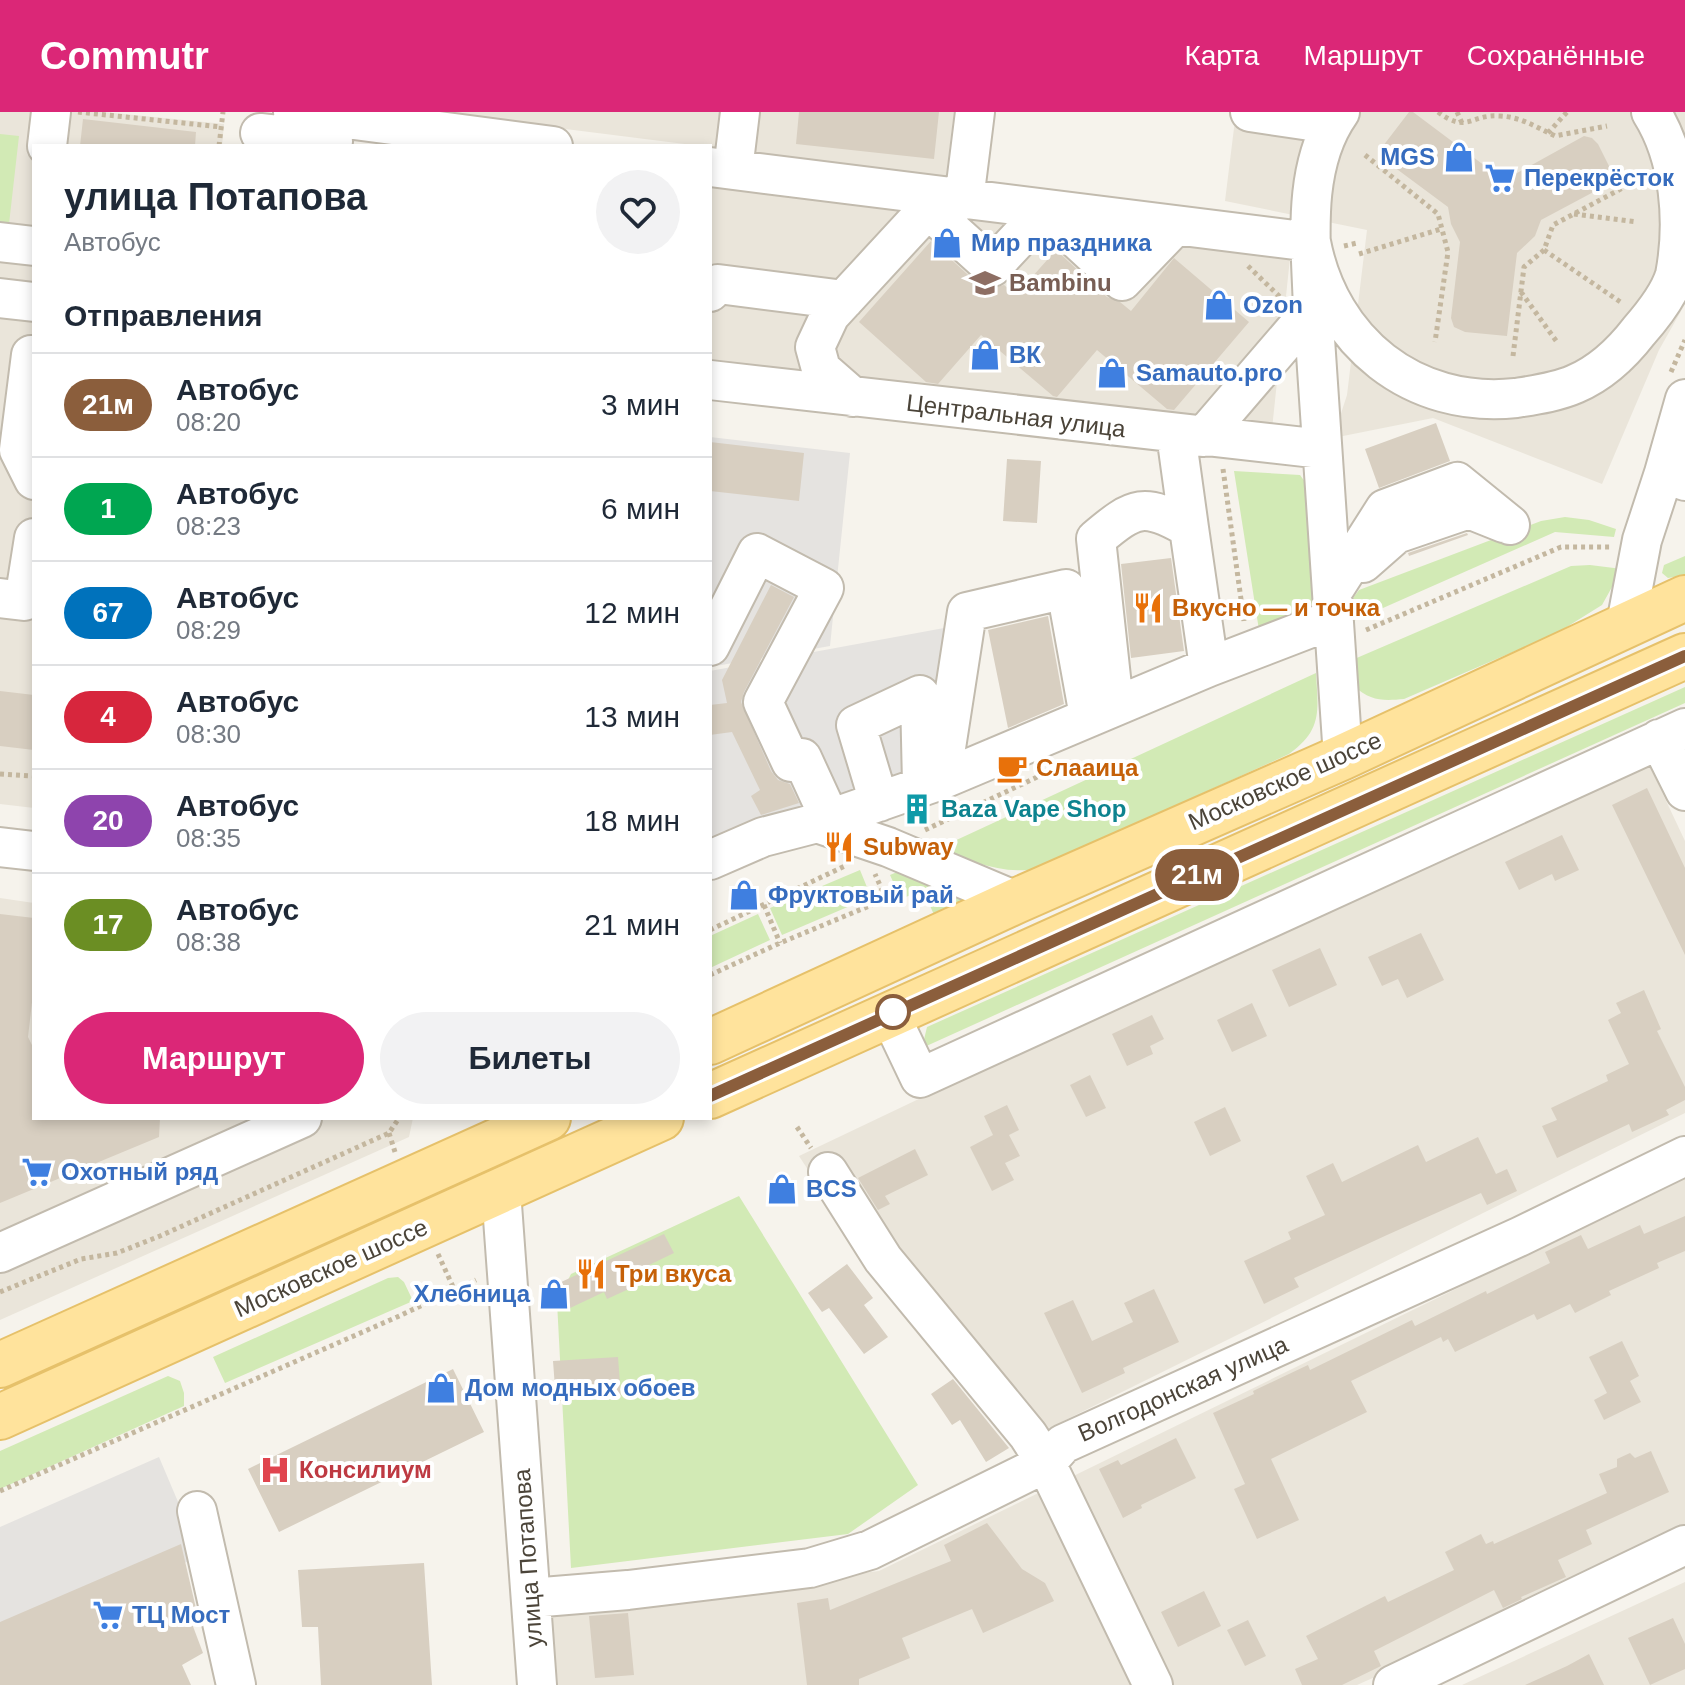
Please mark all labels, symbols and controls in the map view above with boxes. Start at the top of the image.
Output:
text: Commutr [40,35,209,77]
text: Карта [1184,40,1259,71]
text: Маршрут [1303,40,1423,71]
text: Сохранённые [1467,40,1645,71]
shop icon: MGS [1442,140,1476,174]
place label: MGS [1380,143,1435,170]
supermarket icon: Перекрёсток [1483,161,1517,195]
place label: Перекрёсток [1524,164,1675,191]
button: heart [596,170,680,254]
text: улица Потапова [64,176,367,218]
shop icon: Мир праздника [930,226,964,260]
text: Автобус [64,227,161,257]
place label: Мир праздника [971,229,1152,256]
school or university icon: Bambinu [968,266,1002,300]
place label: Bambinu [1009,269,1112,296]
shop icon: Ozon [1202,288,1236,322]
place label: Ozon [1243,291,1303,318]
text: Отправления [64,299,263,332]
shop icon: ВК [968,338,1002,372]
place label: ВК [1009,341,1041,368]
shop icon: Samauto.pro [1095,356,1129,390]
place label: Samauto.pro [1136,359,1283,386]
text: Автобус [176,373,299,406]
text: 3 мин [601,388,680,421]
text: 21м [82,389,134,420]
street label: Центральная улица [905,389,1128,442]
text: 08:20 [176,407,241,437]
text: Автобус [176,477,299,510]
text: 6 мин [601,492,680,525]
text: 1 [100,493,116,524]
text: 08:23 [176,511,241,541]
text: Автобус [176,581,299,614]
restaurant icon: Вкусно — и точка [1131,591,1165,625]
place label: Вкусно — и точка [1172,594,1381,621]
text: 12 мин [584,596,680,629]
text: 67 [92,597,124,628]
text: 08:29 [176,615,241,645]
text: Автобус [176,685,299,718]
text: 13 мин [584,700,680,733]
text: 4 [100,701,116,732]
text: 08:30 [176,719,241,749]
street label: Московское шоссе [1184,726,1385,835]
cafe icon: Слааица [995,751,1029,785]
place label: Слааица [1036,754,1139,781]
text: Автобус [176,789,299,822]
building icon: Baza Vape Shop [900,792,934,826]
place label: Baza Vape Shop [941,795,1126,822]
text: 18 мин [584,804,680,837]
text: 20 [92,805,124,836]
text: 08:35 [176,823,241,853]
restaurant icon: Subway [822,830,856,864]
place label: Subway [863,833,954,860]
line badge: 21м [1151,849,1243,901]
text: 21м [1171,859,1223,890]
shop icon: Фруктовый рай [727,878,761,912]
place label: Фруктовый рай [768,881,954,908]
text: Автобус [176,893,299,926]
text: 21 мин [584,908,680,941]
text: 17 [92,909,124,940]
text: 08:38 [176,927,241,957]
unlabelled marker [876,995,910,1029]
button: Маршрут [64,1012,364,1104]
button: Билеты [380,1012,680,1104]
supermarket icon: Охотный ряд [20,1155,54,1189]
place label: Охотный ряд [61,1158,218,1185]
shop icon: BCS [765,1172,799,1206]
place label: BCS [806,1175,857,1202]
street label: Московское шоссе [230,1213,431,1322]
restaurant icon: Три вкуса [574,1257,608,1291]
place label: Три вкуса [615,1260,732,1287]
shop icon: Хлебница [537,1277,571,1311]
place label: Хлебница [414,1280,531,1307]
street label: Волгодонская улица [1074,1330,1292,1447]
shop icon: Дом модных обоев [424,1371,458,1405]
place label: Дом модных обоев [465,1374,695,1401]
hospital icon: Консилиум [258,1453,292,1487]
place label: Консилиум [299,1456,432,1483]
street label: улица Потапова [508,1467,547,1648]
supermarket icon: ТЦ Мост [91,1598,125,1632]
place label: ТЦ Мост [132,1601,231,1628]

